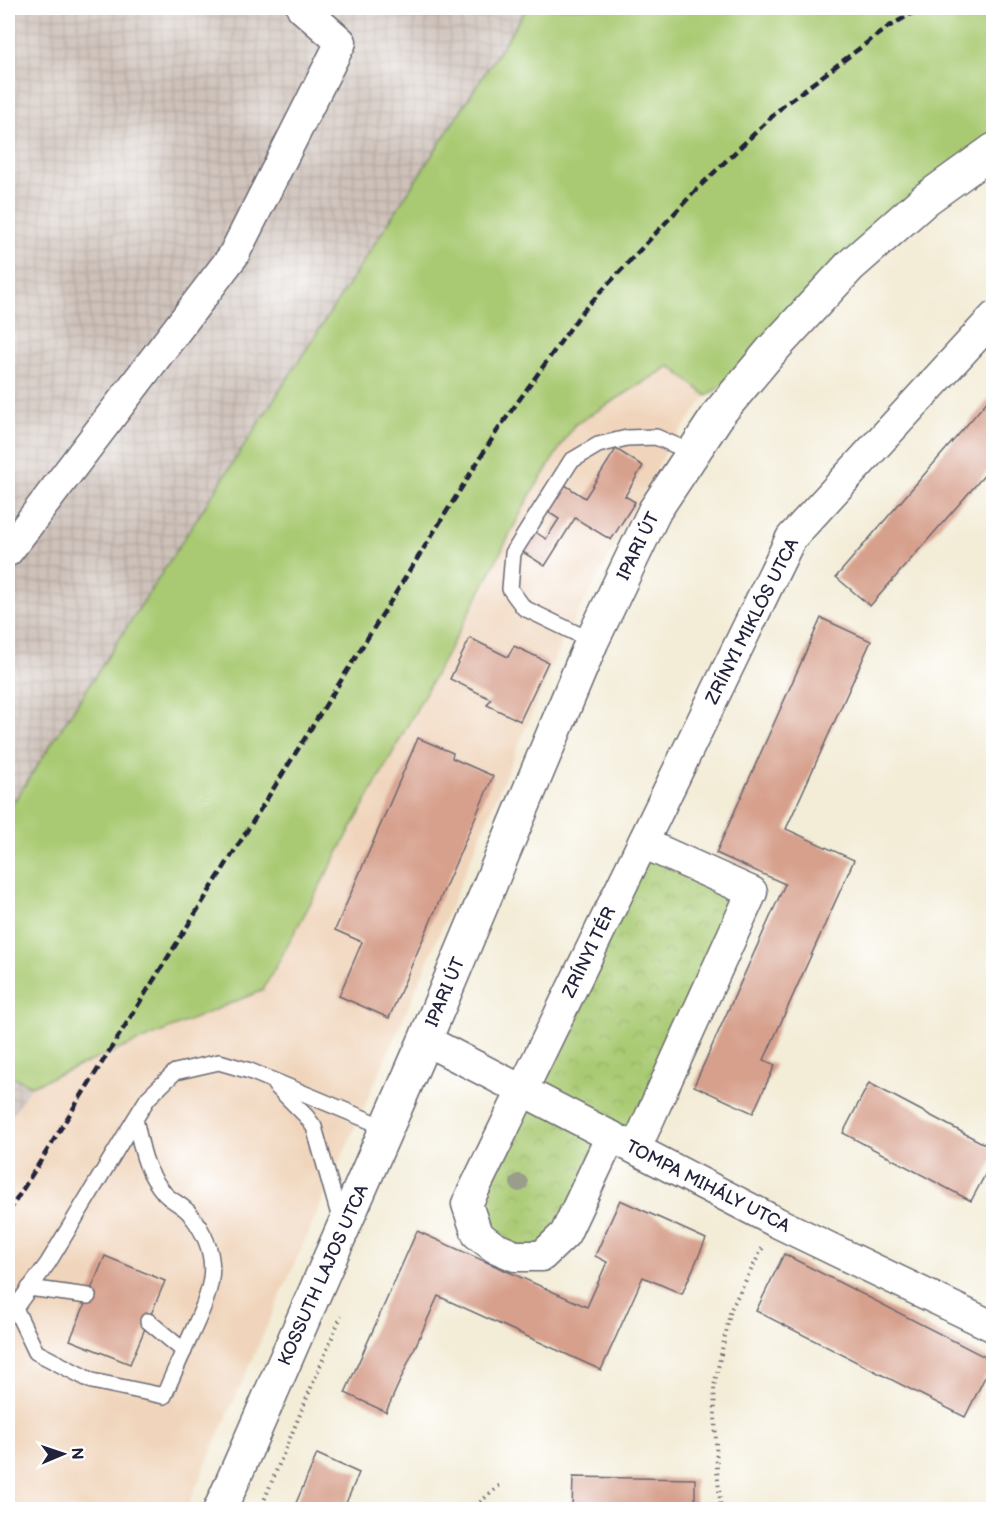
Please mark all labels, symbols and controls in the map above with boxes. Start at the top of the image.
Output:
street label: IPARI ÚT [611,508,664,584]
street label: ZRÍNYI MIKLÓS UTCA [699,534,803,708]
street label: ZRÍNYI TÉR [556,902,621,1002]
street label: IPARI ÚT [420,953,470,1030]
street label: TOMPA MIHÁLY UTCA [622,1134,794,1237]
street label: KOSSUTH LAJOS UTCA [274,1182,373,1369]
north arrow [33,1424,93,1484]
text: N [67,1447,86,1460]

